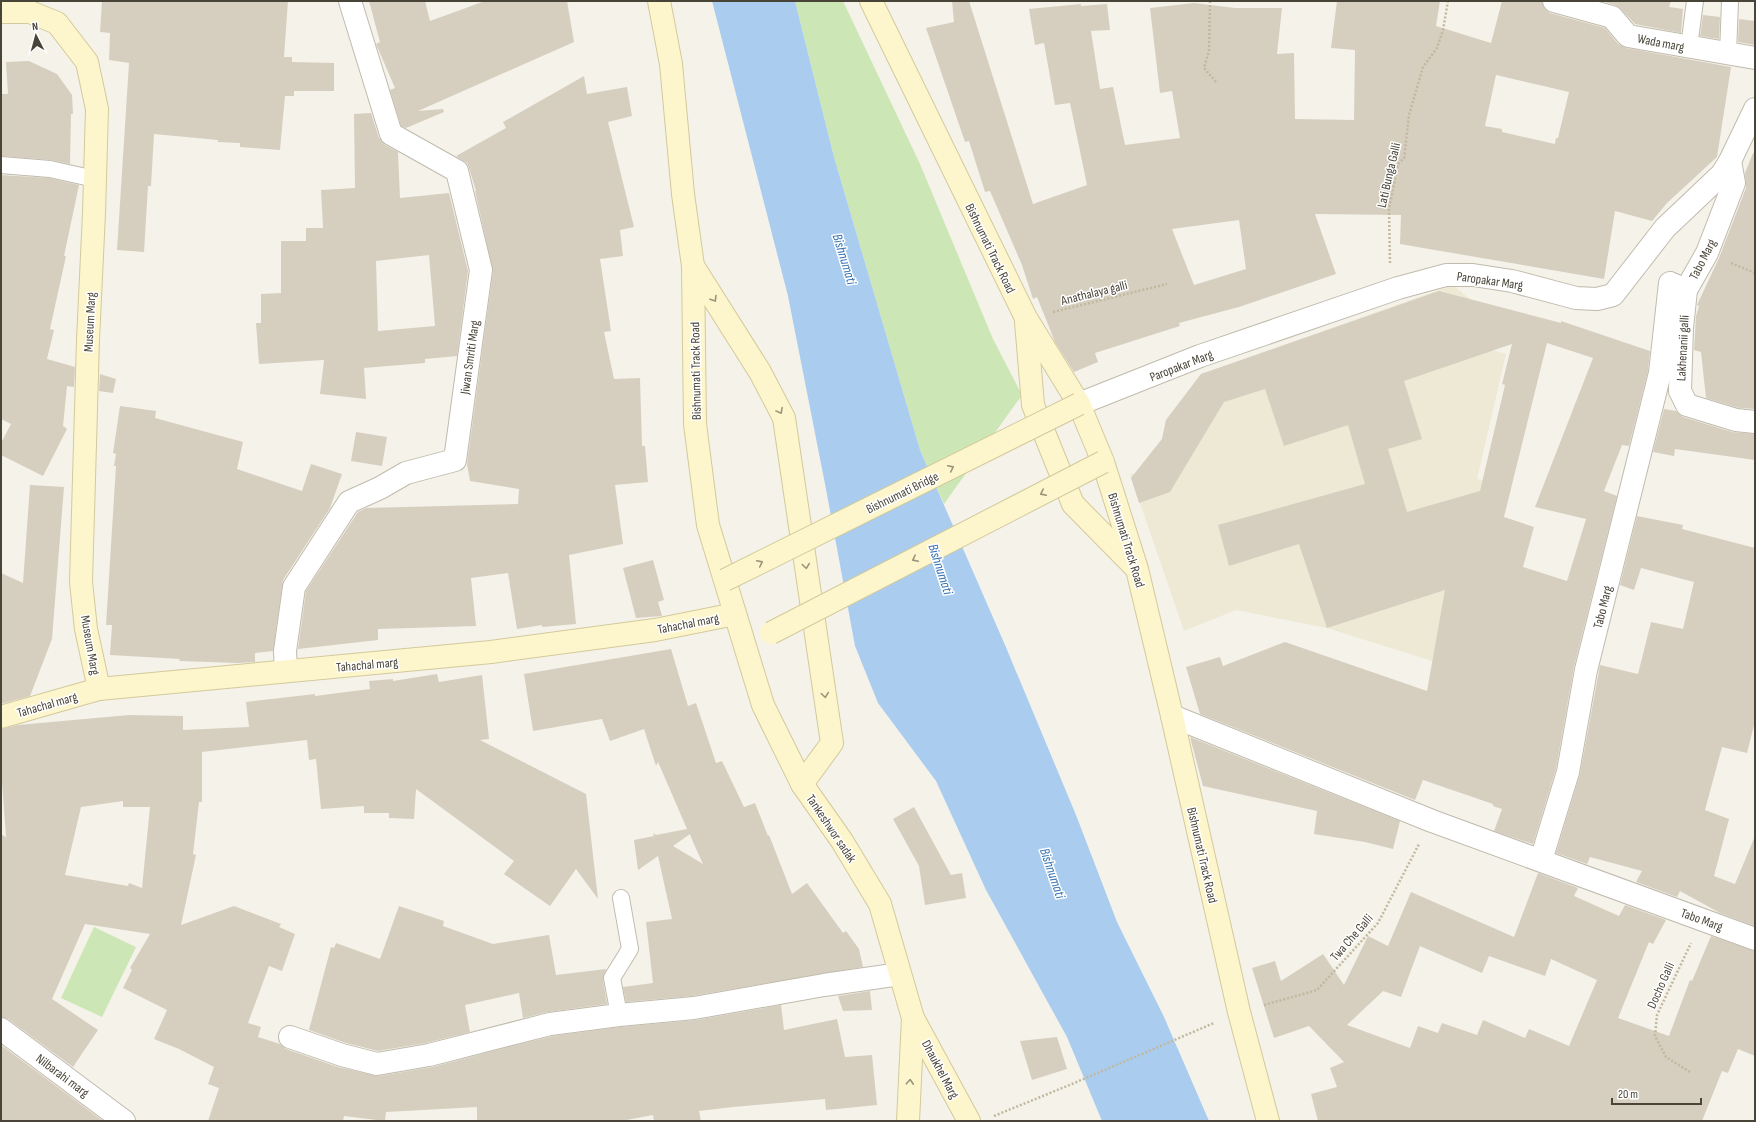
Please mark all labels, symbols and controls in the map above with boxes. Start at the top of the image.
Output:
north arrow [16,16,56,56]
text: N [31,20,39,33]
street label: Wada marg [1636,31,1686,55]
street label: Lati Bunga Galli [1374,141,1404,209]
street label: Bishnumati Track Road [961,201,1019,296]
water label: Bishnumati [829,232,860,287]
street label: Tabo Marg [1686,236,1720,283]
street label: Paropakar Marg [1456,268,1524,294]
street label: Anathalaya galli [1058,277,1129,309]
street label: Museum Marg [80,292,100,353]
one-way arrow [709,295,717,302]
street label: Lakhenanii galli [1673,315,1693,382]
street label: Jiwan Smriti Marg [457,319,483,396]
street label: Bishnumati Track Road [687,322,705,420]
street label: Paropakar Marg [1147,347,1215,385]
one-way arrow [776,407,783,414]
one-way arrow [947,465,955,473]
street label: Bishnumati Bridge [863,468,941,517]
one-way arrow [1040,488,1047,496]
street label: Bishnumati Track Road [1104,491,1148,589]
water label: Bishnumati [924,542,957,597]
one-way arrow [912,554,919,561]
one-way arrow [755,560,763,567]
one-way arrow [801,563,810,569]
street label: Tabo Marg [1590,584,1616,630]
street label: Tahachal marg [656,610,720,638]
street label: Museum Marg [77,614,103,676]
street label: Tahachal marg [335,654,399,676]
street label: Tahachal marg [15,689,79,721]
one-way arrow [820,692,829,698]
street label: Tankeshwor sadak [803,791,860,866]
street label: Bishnumati Track Road [1183,806,1221,905]
water label: Bishnumati [1036,846,1069,901]
street label: Tabo Marg [1678,905,1725,935]
street label: Twa Che Galli [1327,911,1376,964]
street label: Docho Galli [1644,960,1678,1011]
street label: Dhaukhel Marg [918,1037,962,1101]
street label: Nilbarahi marg [33,1051,92,1101]
one-way arrow [905,1079,914,1085]
scale bar [1612,1080,1701,1106]
text: 20 m [1618,1087,1638,1102]

